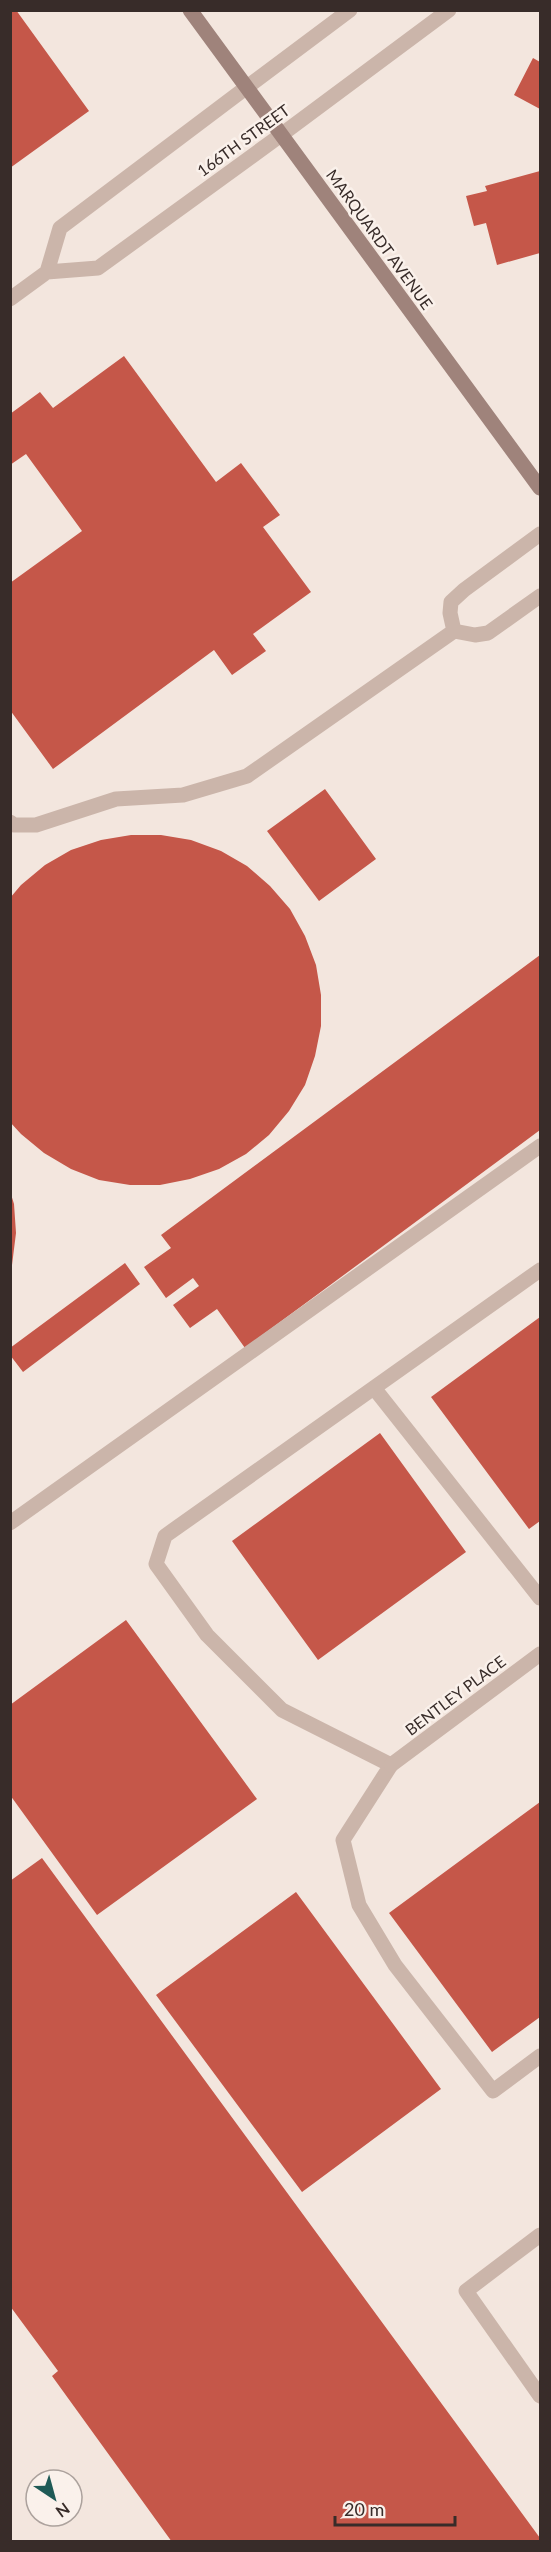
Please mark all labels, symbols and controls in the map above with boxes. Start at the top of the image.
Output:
street label: 166TH STREET [193,100,293,180]
street label: MARQUARDT AVENUE [323,165,437,313]
street label: BENTLEY PLACE [401,1651,509,1739]
north arrow [24,2468,84,2528]
scale bar [335,2489,455,2527]
text: 20 m [344,2498,384,2520]
text: N [53,2499,74,2522]

